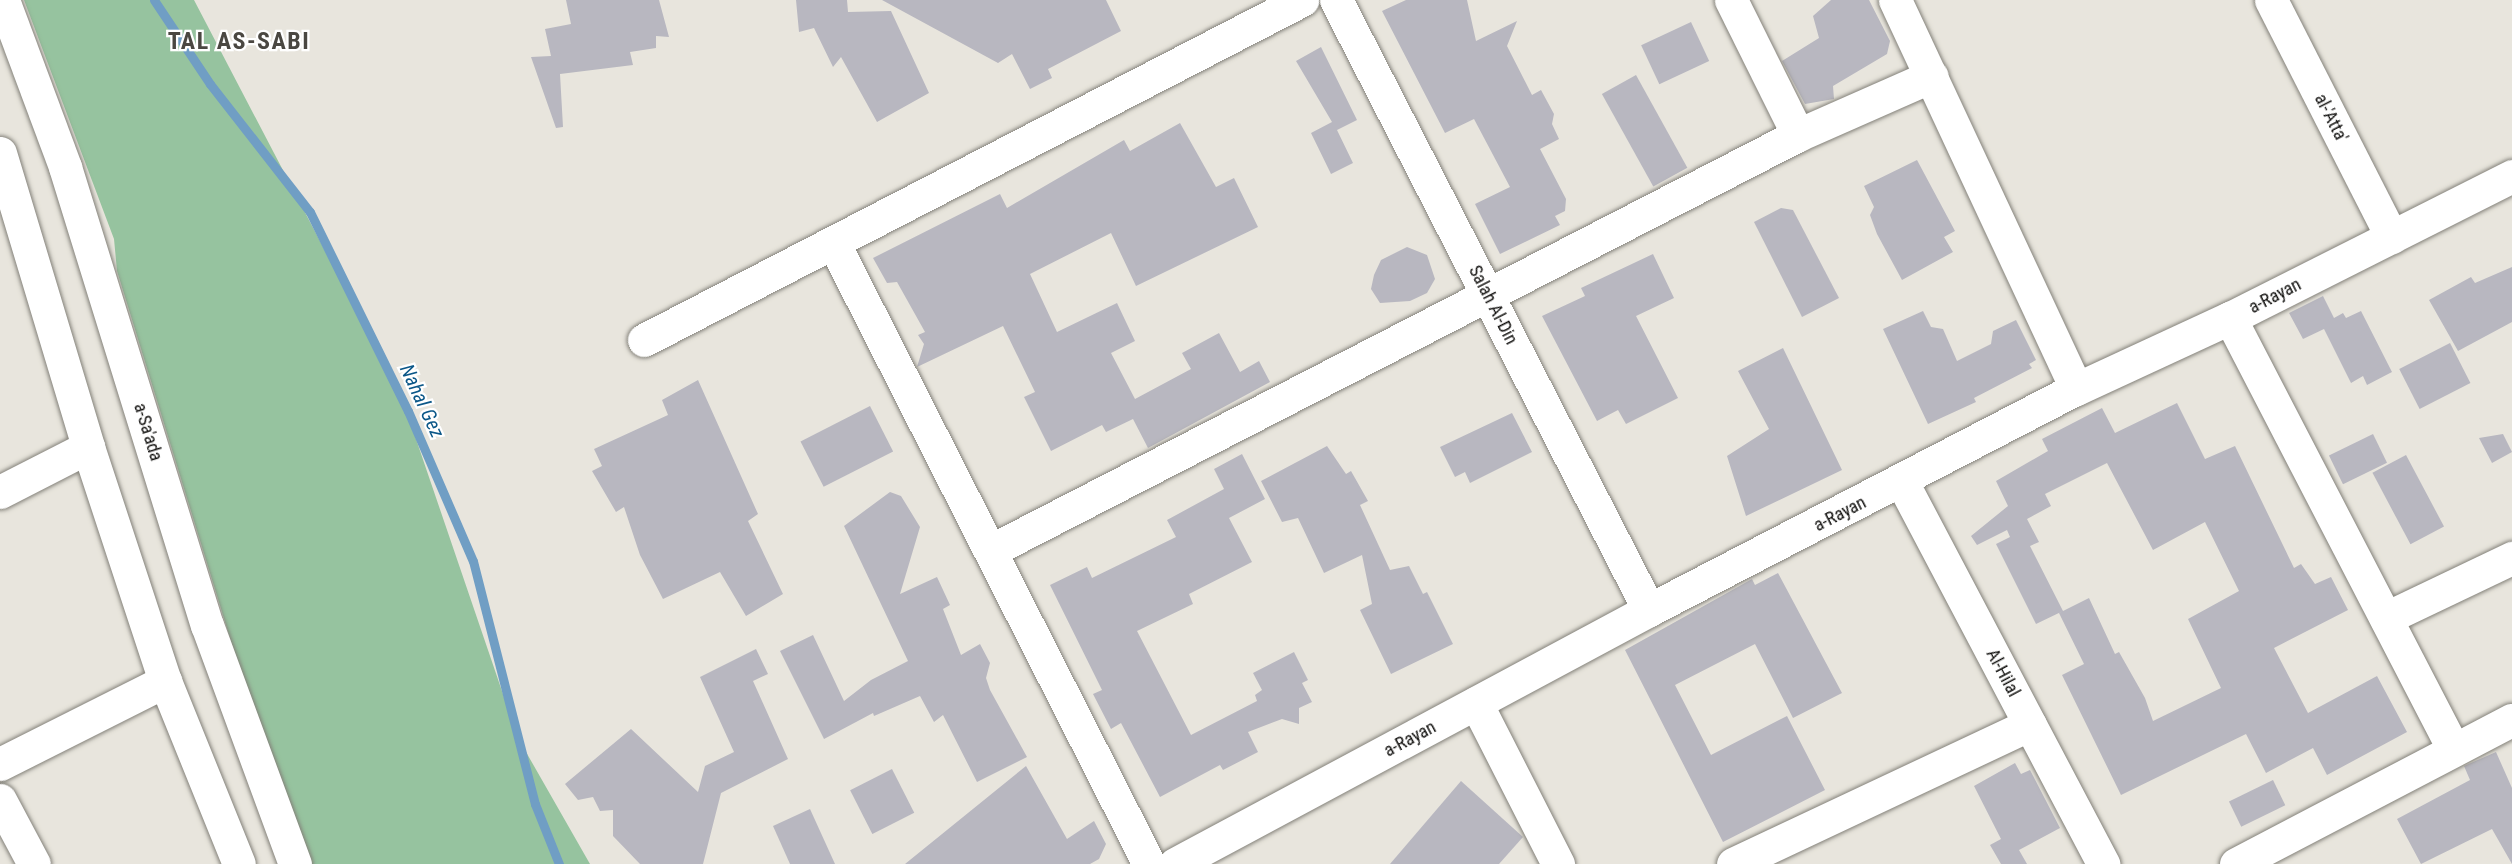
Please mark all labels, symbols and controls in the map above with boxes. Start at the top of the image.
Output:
district label: TAL AS-SABI [168,28,310,56]
street label: al-'Atta' [2310,90,2352,146]
street label: Salah Al-Din [1464,262,1522,348]
street label: a-Rayan [2245,274,2305,318]
water label: Nahal Gez [395,361,449,441]
street label: a-Sa'ada [129,400,167,464]
street label: a-Rayan [1810,492,1870,536]
street label: Al-Hilal [1981,645,2025,701]
street label: a-Rayan [1380,716,1440,762]

